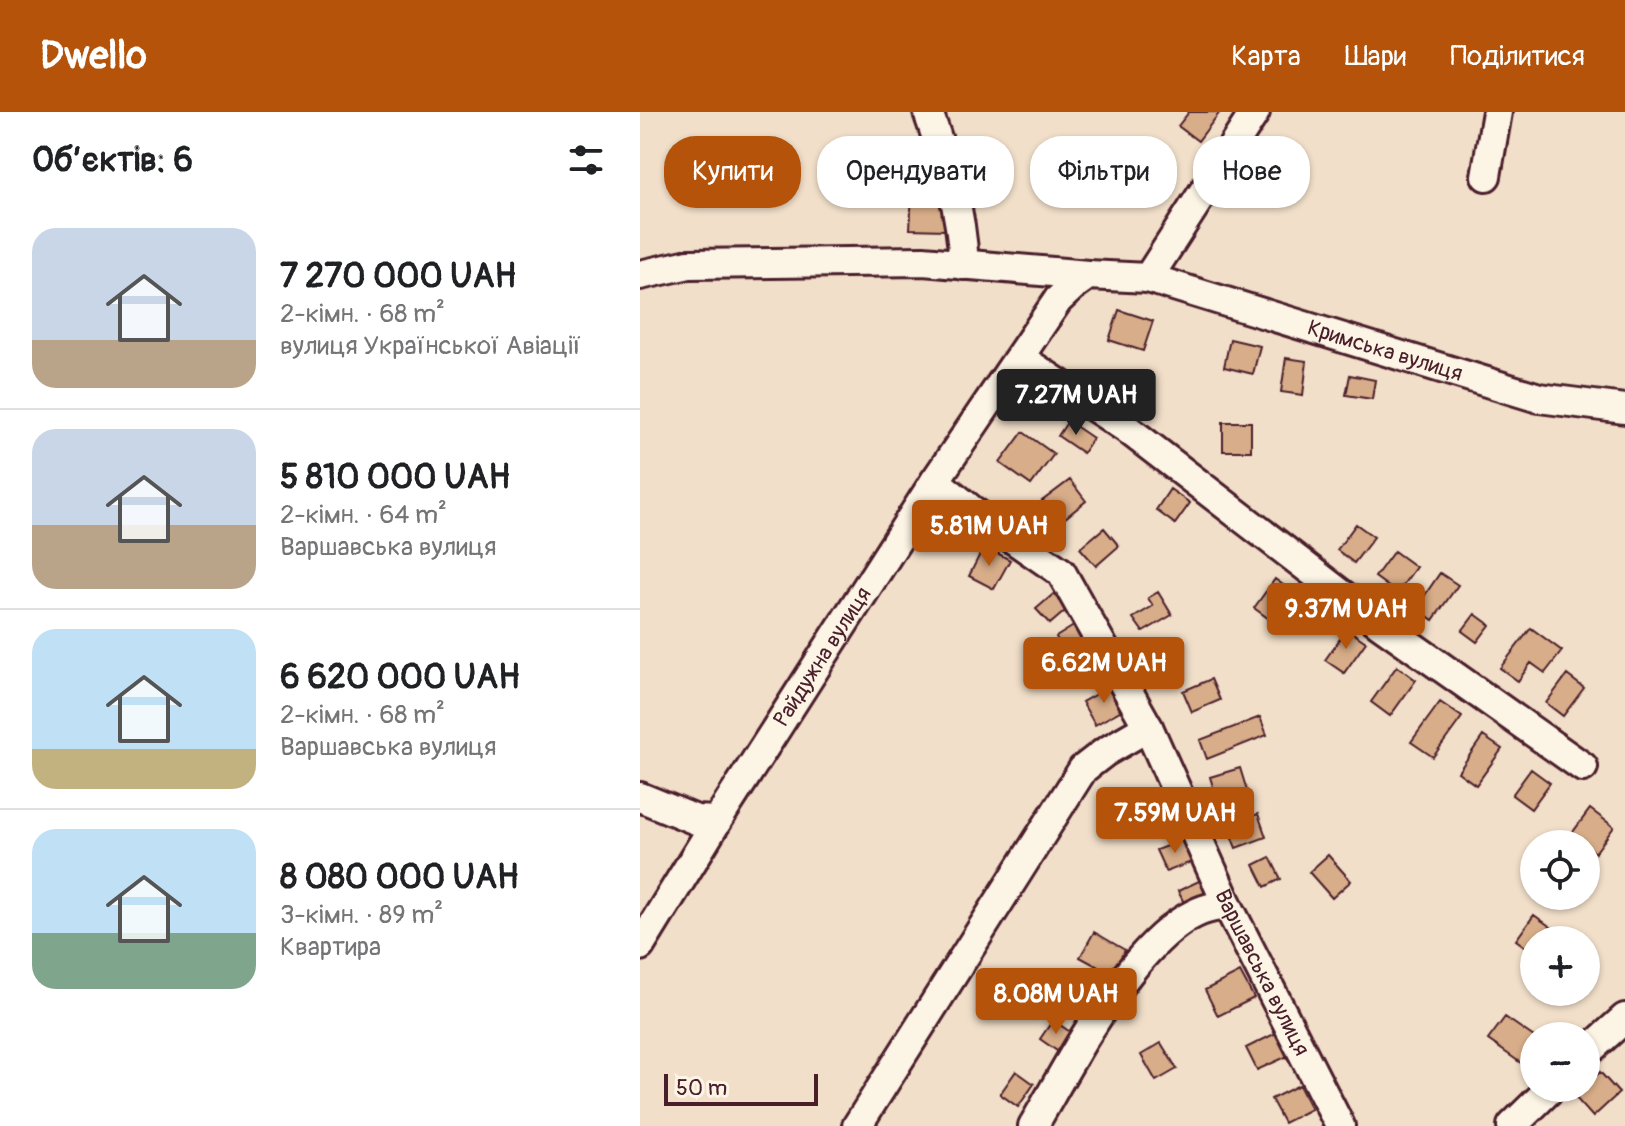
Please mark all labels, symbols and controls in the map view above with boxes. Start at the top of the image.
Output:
text: Dwello [40,32,147,80]
text: Карта [1231,39,1301,74]
text: Шари [1345,39,1406,74]
text: Поділитися [1450,39,1585,74]
chip: Купити [664,136,801,208]
chip: Орендувати [817,136,1014,208]
chip: Фільтри [1030,136,1177,208]
chip: Нове [1193,136,1310,208]
icon: filters [564,138,608,182]
text: Об’єктів: 6 [32,139,193,182]
text: 7 270 000 UAH [280,255,516,298]
icon: home [96,260,192,356]
text: 2-кімн. · 68 m² [280,298,445,330]
street label: Кримська вулиця [1304,314,1466,388]
text: вулиця Української Авіації [280,330,582,362]
pin: 7.27M UAH [984,369,1168,437]
text: 7.27M UAH [1015,379,1137,411]
text: 5 810 000 UAH [280,456,510,499]
icon: home [96,461,192,557]
text: 2-кімн. · 64 m² [280,499,447,531]
pin: 5.81M UAH [897,500,1081,568]
text: 5.81M UAH [930,510,1048,542]
text: Варшавська вулиця [280,531,496,563]
street label: Райдужна вулиця [767,582,877,732]
pin: 9.37M UAH [1254,583,1438,651]
text: 9.37M UAH [1285,593,1407,625]
pin: 6.62M UAH [1012,637,1196,705]
text: 6.62M UAH [1041,647,1167,679]
text: 6 620 000 UAH [280,656,520,699]
icon: home [96,661,192,757]
text: 2-кімн. · 68 m² [280,699,445,731]
text: Варшавська вулиця [280,731,496,763]
pin: 7.59M UAH [1083,787,1267,855]
text: 7.59M UAH [1114,797,1236,829]
map controls [1520,830,1600,1102]
button: locate [1520,830,1600,910]
text: 8 080 000 UAH [280,856,519,899]
icon: home [96,861,192,957]
street label: Варшавська вулиця [1208,885,1316,1061]
text: 3-кімн. · 89 m² [280,899,443,931]
button: + [1520,926,1600,1006]
text: Квартира [280,931,381,963]
pin: 8.08M UAH [964,968,1148,1036]
text: 8.08M UAH [994,978,1118,1010]
button: − [1520,1022,1600,1102]
scale bar [664,1070,818,1106]
text: 50 m [676,1074,727,1102]

